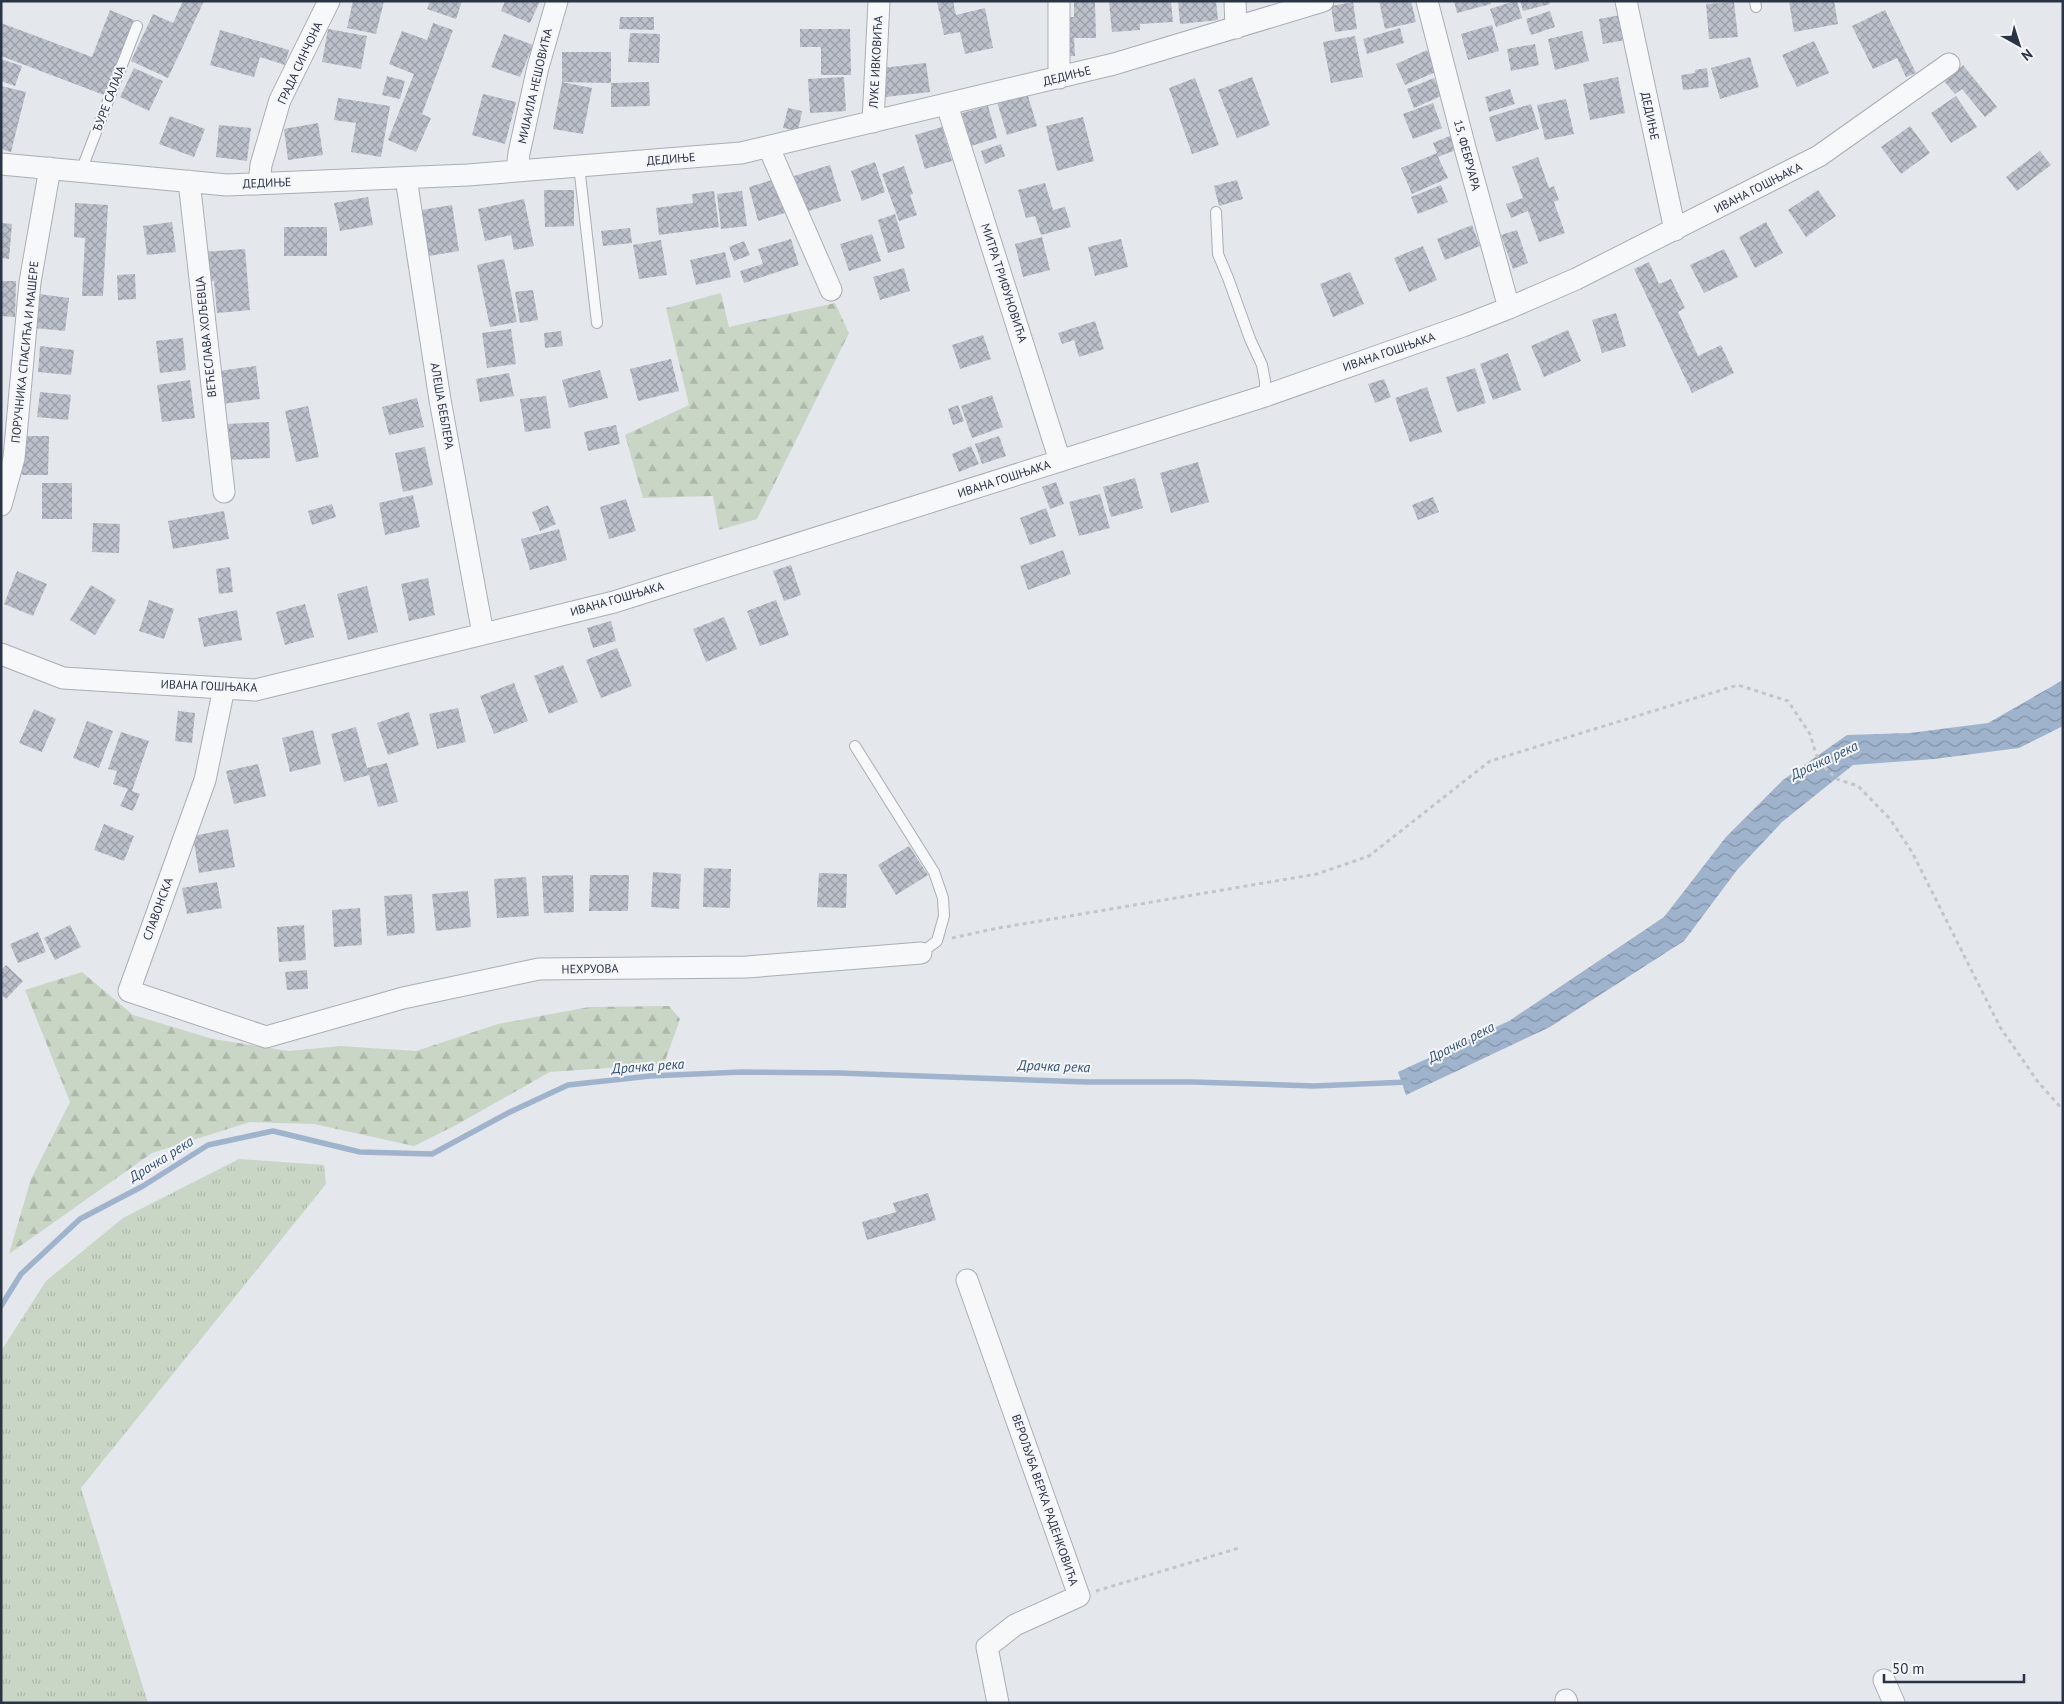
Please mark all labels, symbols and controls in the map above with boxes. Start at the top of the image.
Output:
street label: ЛУКЕ ИВКОВИЋА [866,15,885,110]
street label: ГРАДА СИНЧОНА [274,19,325,107]
north arrow [1994,20,2044,70]
street label: МИЈАИЛА НЕШОВИЋА [514,27,555,145]
text: N [2018,45,2036,65]
street label: ДЕДИЊЕ [1041,62,1092,89]
street label: ЂУРЕ САЛАЈА [89,63,128,134]
street label: ДЕДИЊЕ [1638,90,1663,141]
street label: 15. ФЕБРУАРА [1451,118,1484,192]
street label: ДЕДИЊЕ [646,149,696,168]
street label: ИВАНА ГОШЊАКА [1711,159,1804,216]
street label: ДЕДИЊЕ [242,174,292,191]
street label: МИТРА ТРИФУНОВИЋА [978,221,1031,344]
street label: ПОРУЧНИКА СПАСИЋА И МАШЕРЕ [7,260,42,444]
street label: ВЕЋЕСЛАВА ХОЉЕВЦА [192,276,219,398]
street label: ИВАНА ГОШЊАКА [1341,329,1437,374]
street label: АЛЕША БЕБЛЕРА [427,361,457,450]
street label: ИВАНА ГОШЊАКА [956,456,1052,501]
street label: ИВАНА ГОШЊАКА [568,578,665,619]
street label: ИВАНА ГОШЊАКА [160,676,258,695]
water label: Драчка река [1786,736,1861,784]
street label: СЛАВОНСКА [139,875,176,942]
street label: НЕХРУОВА [561,961,619,976]
water label: Драчка река [1424,1017,1498,1067]
water label: Драчка река [610,1054,685,1078]
water label: Драчка река [1016,1056,1091,1076]
water label: Драчка река [125,1132,197,1186]
street label: ВЕРОЉУБА ВЕРКА РАДЕНКОВИЋА [1009,1412,1082,1588]
scale bar [1884,1652,2024,1684]
text: 50 m [1892,1659,1925,1678]

